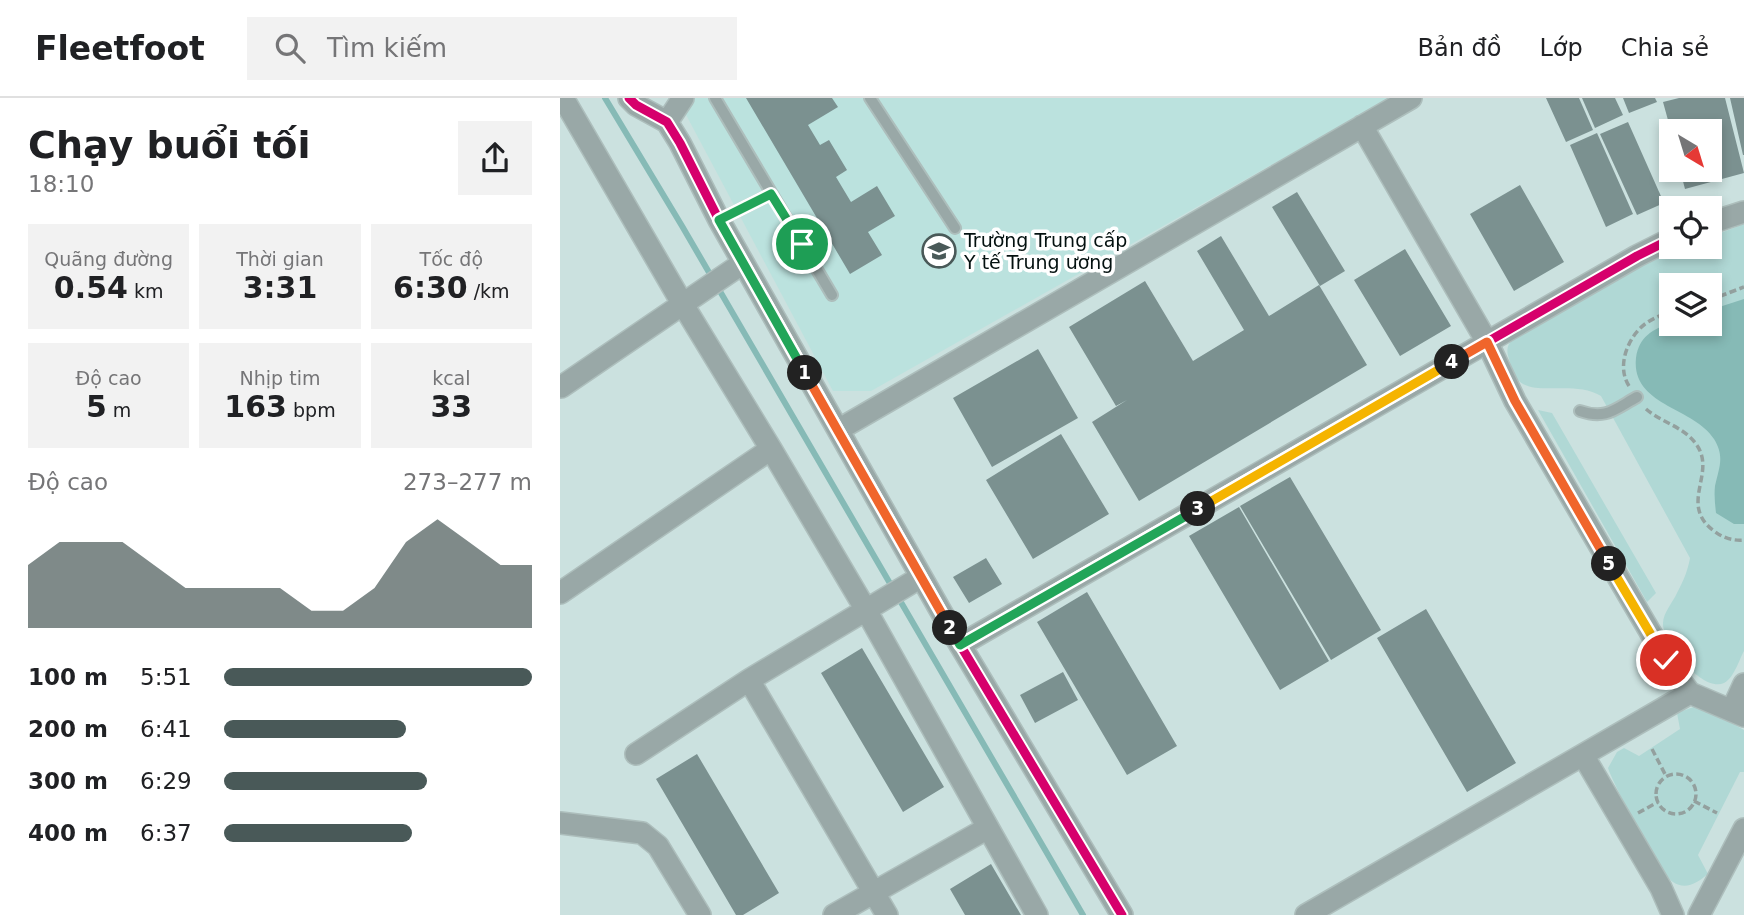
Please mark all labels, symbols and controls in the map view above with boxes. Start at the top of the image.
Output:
search box [247,17,737,80]
text: Fleetfoot [35,29,205,68]
icon: search [271,29,309,67]
text: Tìm kiếm [327,33,447,63]
text: Bản đồ [1418,34,1501,62]
text: Lớp [1539,34,1583,62]
text: Chia sẻ [1621,34,1709,62]
north arrow [1659,119,1722,182]
map controls [1659,119,1722,336]
button: share [458,121,532,195]
text: Chạy buổi tối [28,123,311,167]
text: 18:10 [28,171,94,197]
button: locate [1659,196,1722,259]
pin [772,214,832,274]
icon: arrive [783,225,821,263]
place label: Trường Trung cấp Y tế Trung ương [963,229,1127,273]
school or university icon: Trường Trung cấp Y tế Trung ương [920,232,958,270]
text: Quãng đường [44,248,173,270]
text: Thời gian [236,248,324,270]
text: Tốc độ [420,248,483,270]
text: 0.54 [54,270,128,305]
text: 3:31 [243,270,317,305]
text: 6:30 [393,270,468,305]
button: layers [1659,273,1722,336]
text: km [128,280,163,302]
text: /km [468,280,510,302]
pin: 4 [1434,344,1470,380]
text: 4 [1445,350,1458,372]
pin: 1 [788,356,822,390]
text: 1 [798,361,811,383]
text: Độ cao [76,367,142,389]
text: Nhịp tim [240,367,320,389]
text: kcal [432,367,471,389]
text: 5 [86,389,107,424]
text: 163 [224,389,287,424]
text: 33 [430,389,472,424]
text: m [107,399,131,421]
text: bpm [287,399,336,421]
text: Độ cao [28,469,108,495]
text: 273–277 m [403,469,532,495]
pin: 3 [1180,492,1216,526]
text: 3 [1191,497,1204,519]
pin: 5 [1592,546,1626,582]
text: 5 [1602,552,1615,574]
pin: 2 [932,610,968,646]
text: 2 [943,616,956,638]
pin [1636,630,1696,690]
icon: check [1647,641,1685,679]
text: 100 m [28,664,108,690]
text: 5:51 [140,664,192,690]
text: 200 m [28,716,108,742]
text: 6:41 [140,716,192,742]
text: 300 m [28,768,108,794]
text: 6:29 [140,768,192,794]
text: 400 m [28,820,108,846]
text: 6:37 [140,820,192,846]

